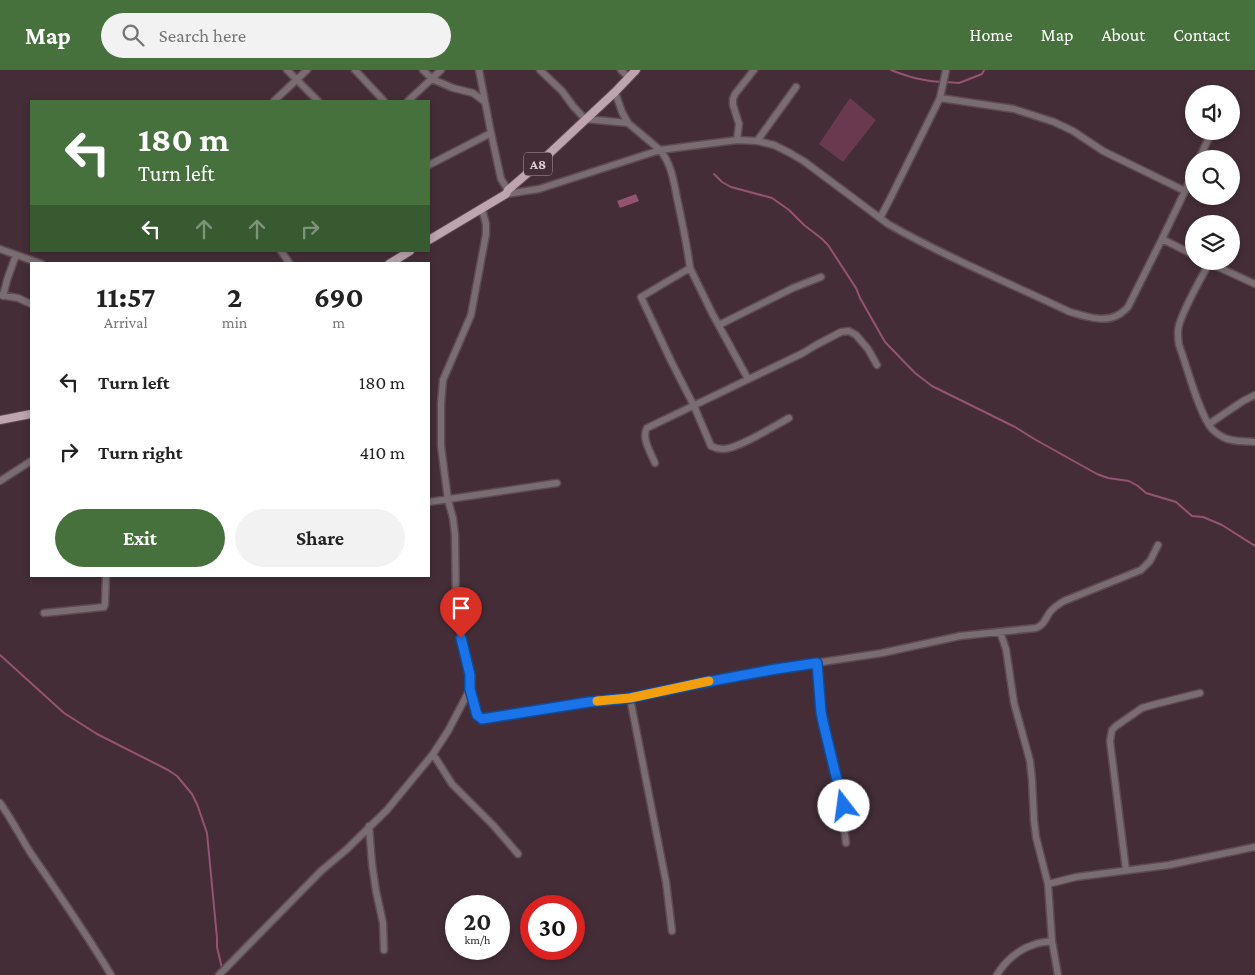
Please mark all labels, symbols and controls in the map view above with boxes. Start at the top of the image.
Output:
search box [101,13,451,58]
icon: search [119,21,147,49]
text: Map [25,22,71,49]
text: Search here [159,25,246,46]
text: Home [970,25,1013,45]
text: Map [1041,25,1073,45]
text: About [1101,25,1145,45]
text: Contact [1173,25,1230,45]
map controls [1185,85,1240,270]
button: sound [1185,85,1240,140]
icon: left [55,120,120,185]
text: 180 m [138,120,229,159]
button: search [1185,150,1240,205]
road number: A8 [524,152,552,176]
text: Turn left [138,161,215,186]
icon: left [137,215,165,243]
icon: ahead [190,215,218,243]
icon: ahead [243,215,271,243]
icon: right [296,215,324,243]
button: layers [1185,215,1240,270]
text: 11:57 [96,280,156,313]
text: 2 [227,280,242,313]
text: 690 [314,280,364,313]
text: Arrival [104,314,148,331]
text: min [222,314,247,331]
text: m [332,314,345,331]
icon: left [55,368,83,396]
text: Turn left [98,372,170,393]
text: 180 m [359,372,405,393]
icon: right [55,438,83,466]
text: Turn right [98,442,183,463]
text: 410 m [359,442,405,463]
button: Exit [55,509,225,567]
button: Share [235,509,405,567]
pin [440,587,482,638]
icon: arrive [447,594,475,622]
position arrow [817,779,869,831]
speed limit sign: 30 [520,895,585,960]
text: 20 [464,908,491,935]
text: km/h [465,933,490,947]

